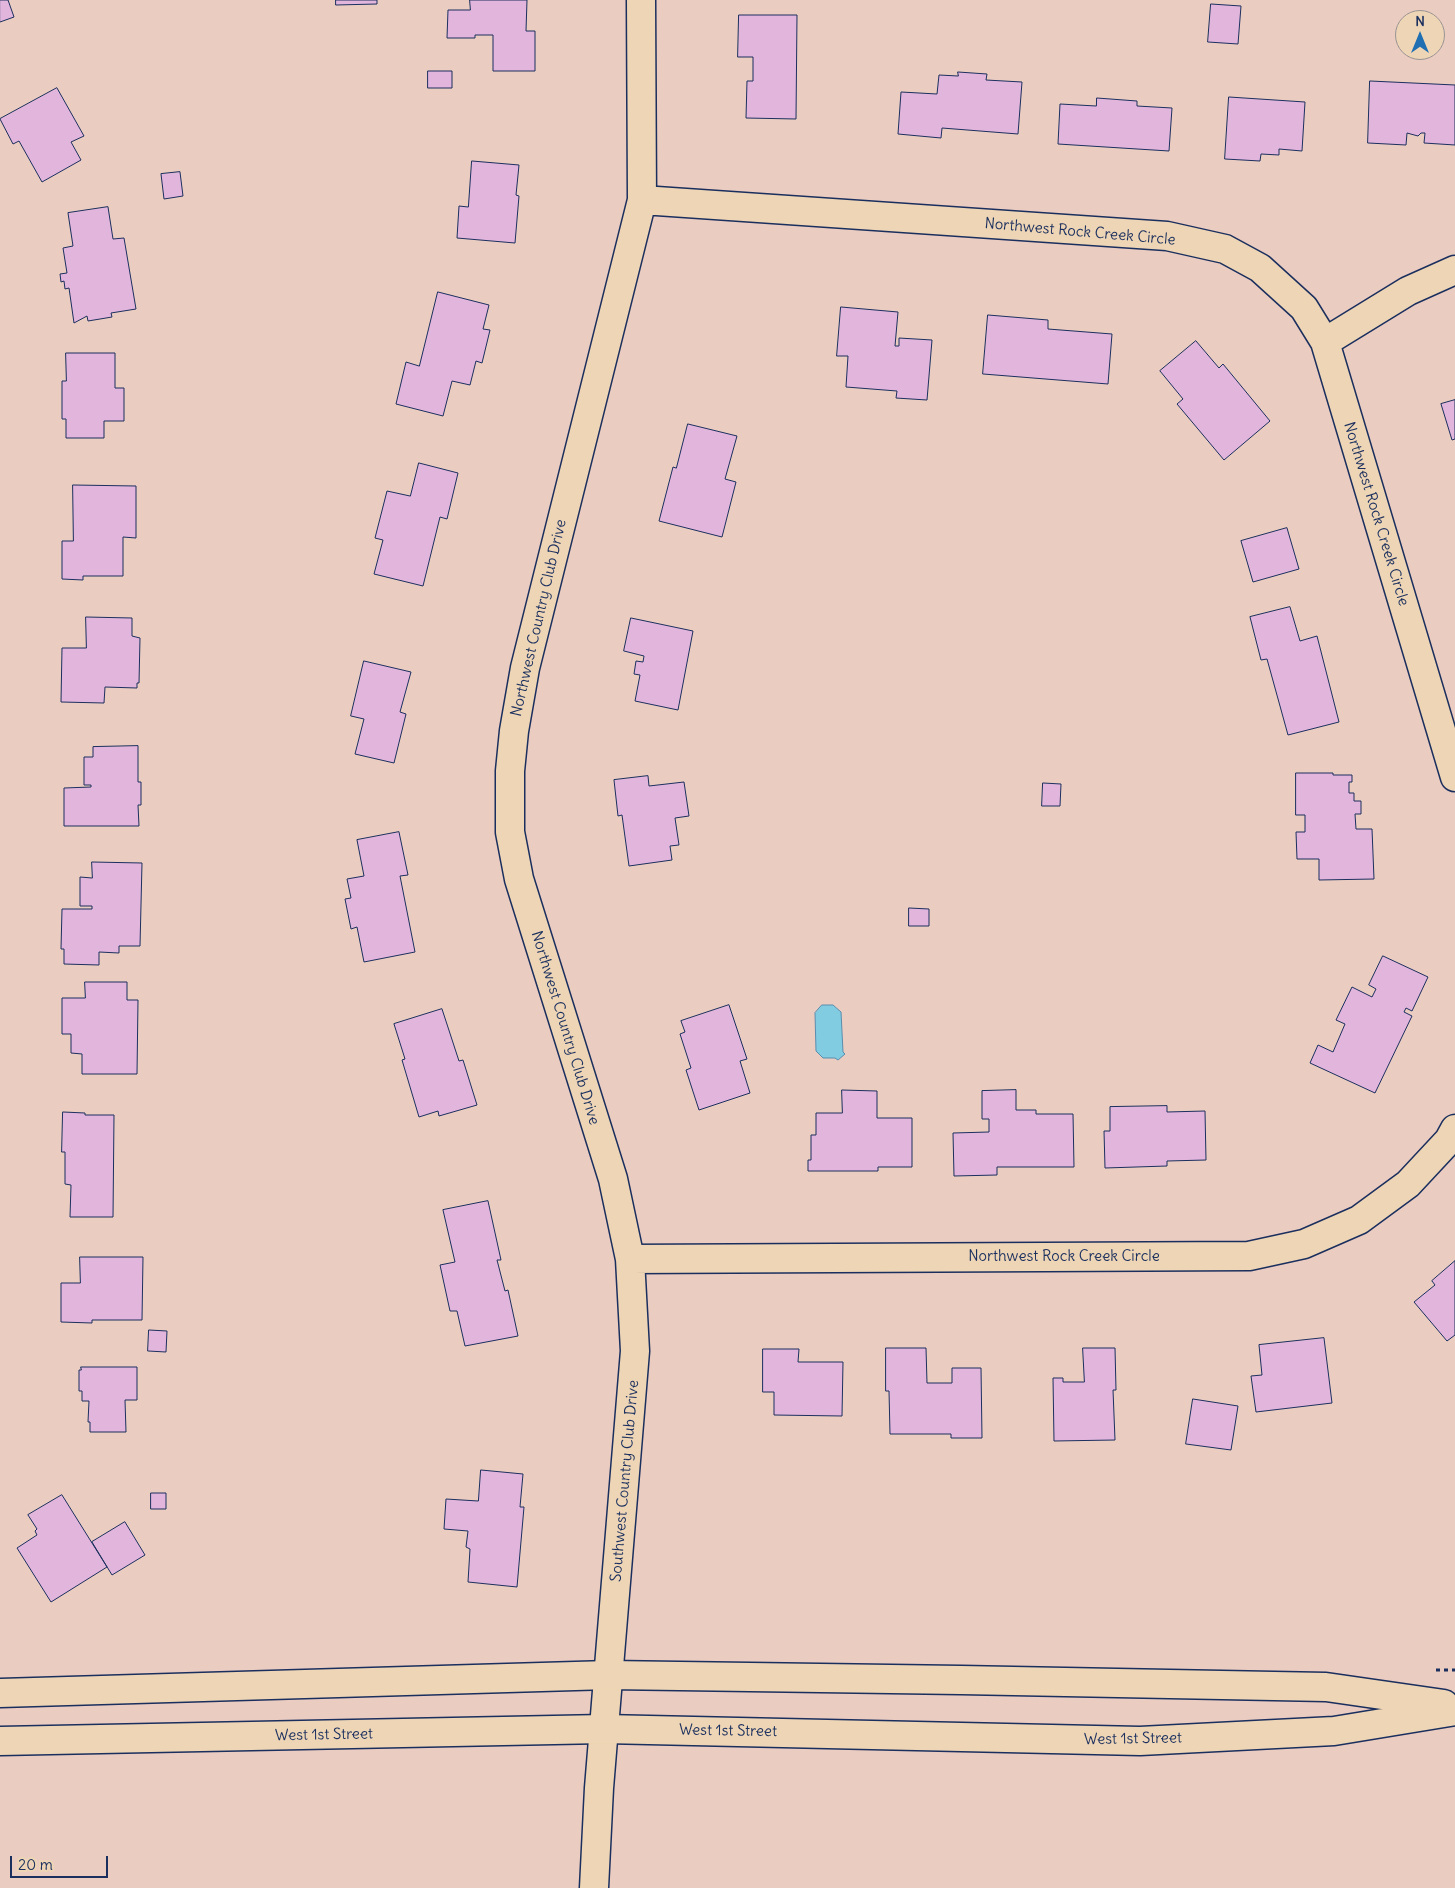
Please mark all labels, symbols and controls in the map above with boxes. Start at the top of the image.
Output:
north arrow [1395,10,1445,60]
text: N [1415,12,1425,30]
street label: Northwest Rock Creek Circle [984,215,1176,249]
street label: Northwest Rock Creek Circle [1339,420,1413,608]
street label: Northwest Country Club Drive [508,518,570,718]
street label: Northwest Country Club Drive [527,929,603,1127]
street label: Northwest Rock Creek Circle [968,1248,1160,1266]
street label: Southwest Country Club Drive [607,1379,643,1583]
street label: West 1st Street [679,1721,777,1741]
street label: West 1st Street [275,1725,373,1745]
street label: West 1st Street [1084,1729,1182,1749]
scale bar [12,1846,110,1878]
text: 20 m [18,1855,53,1874]

